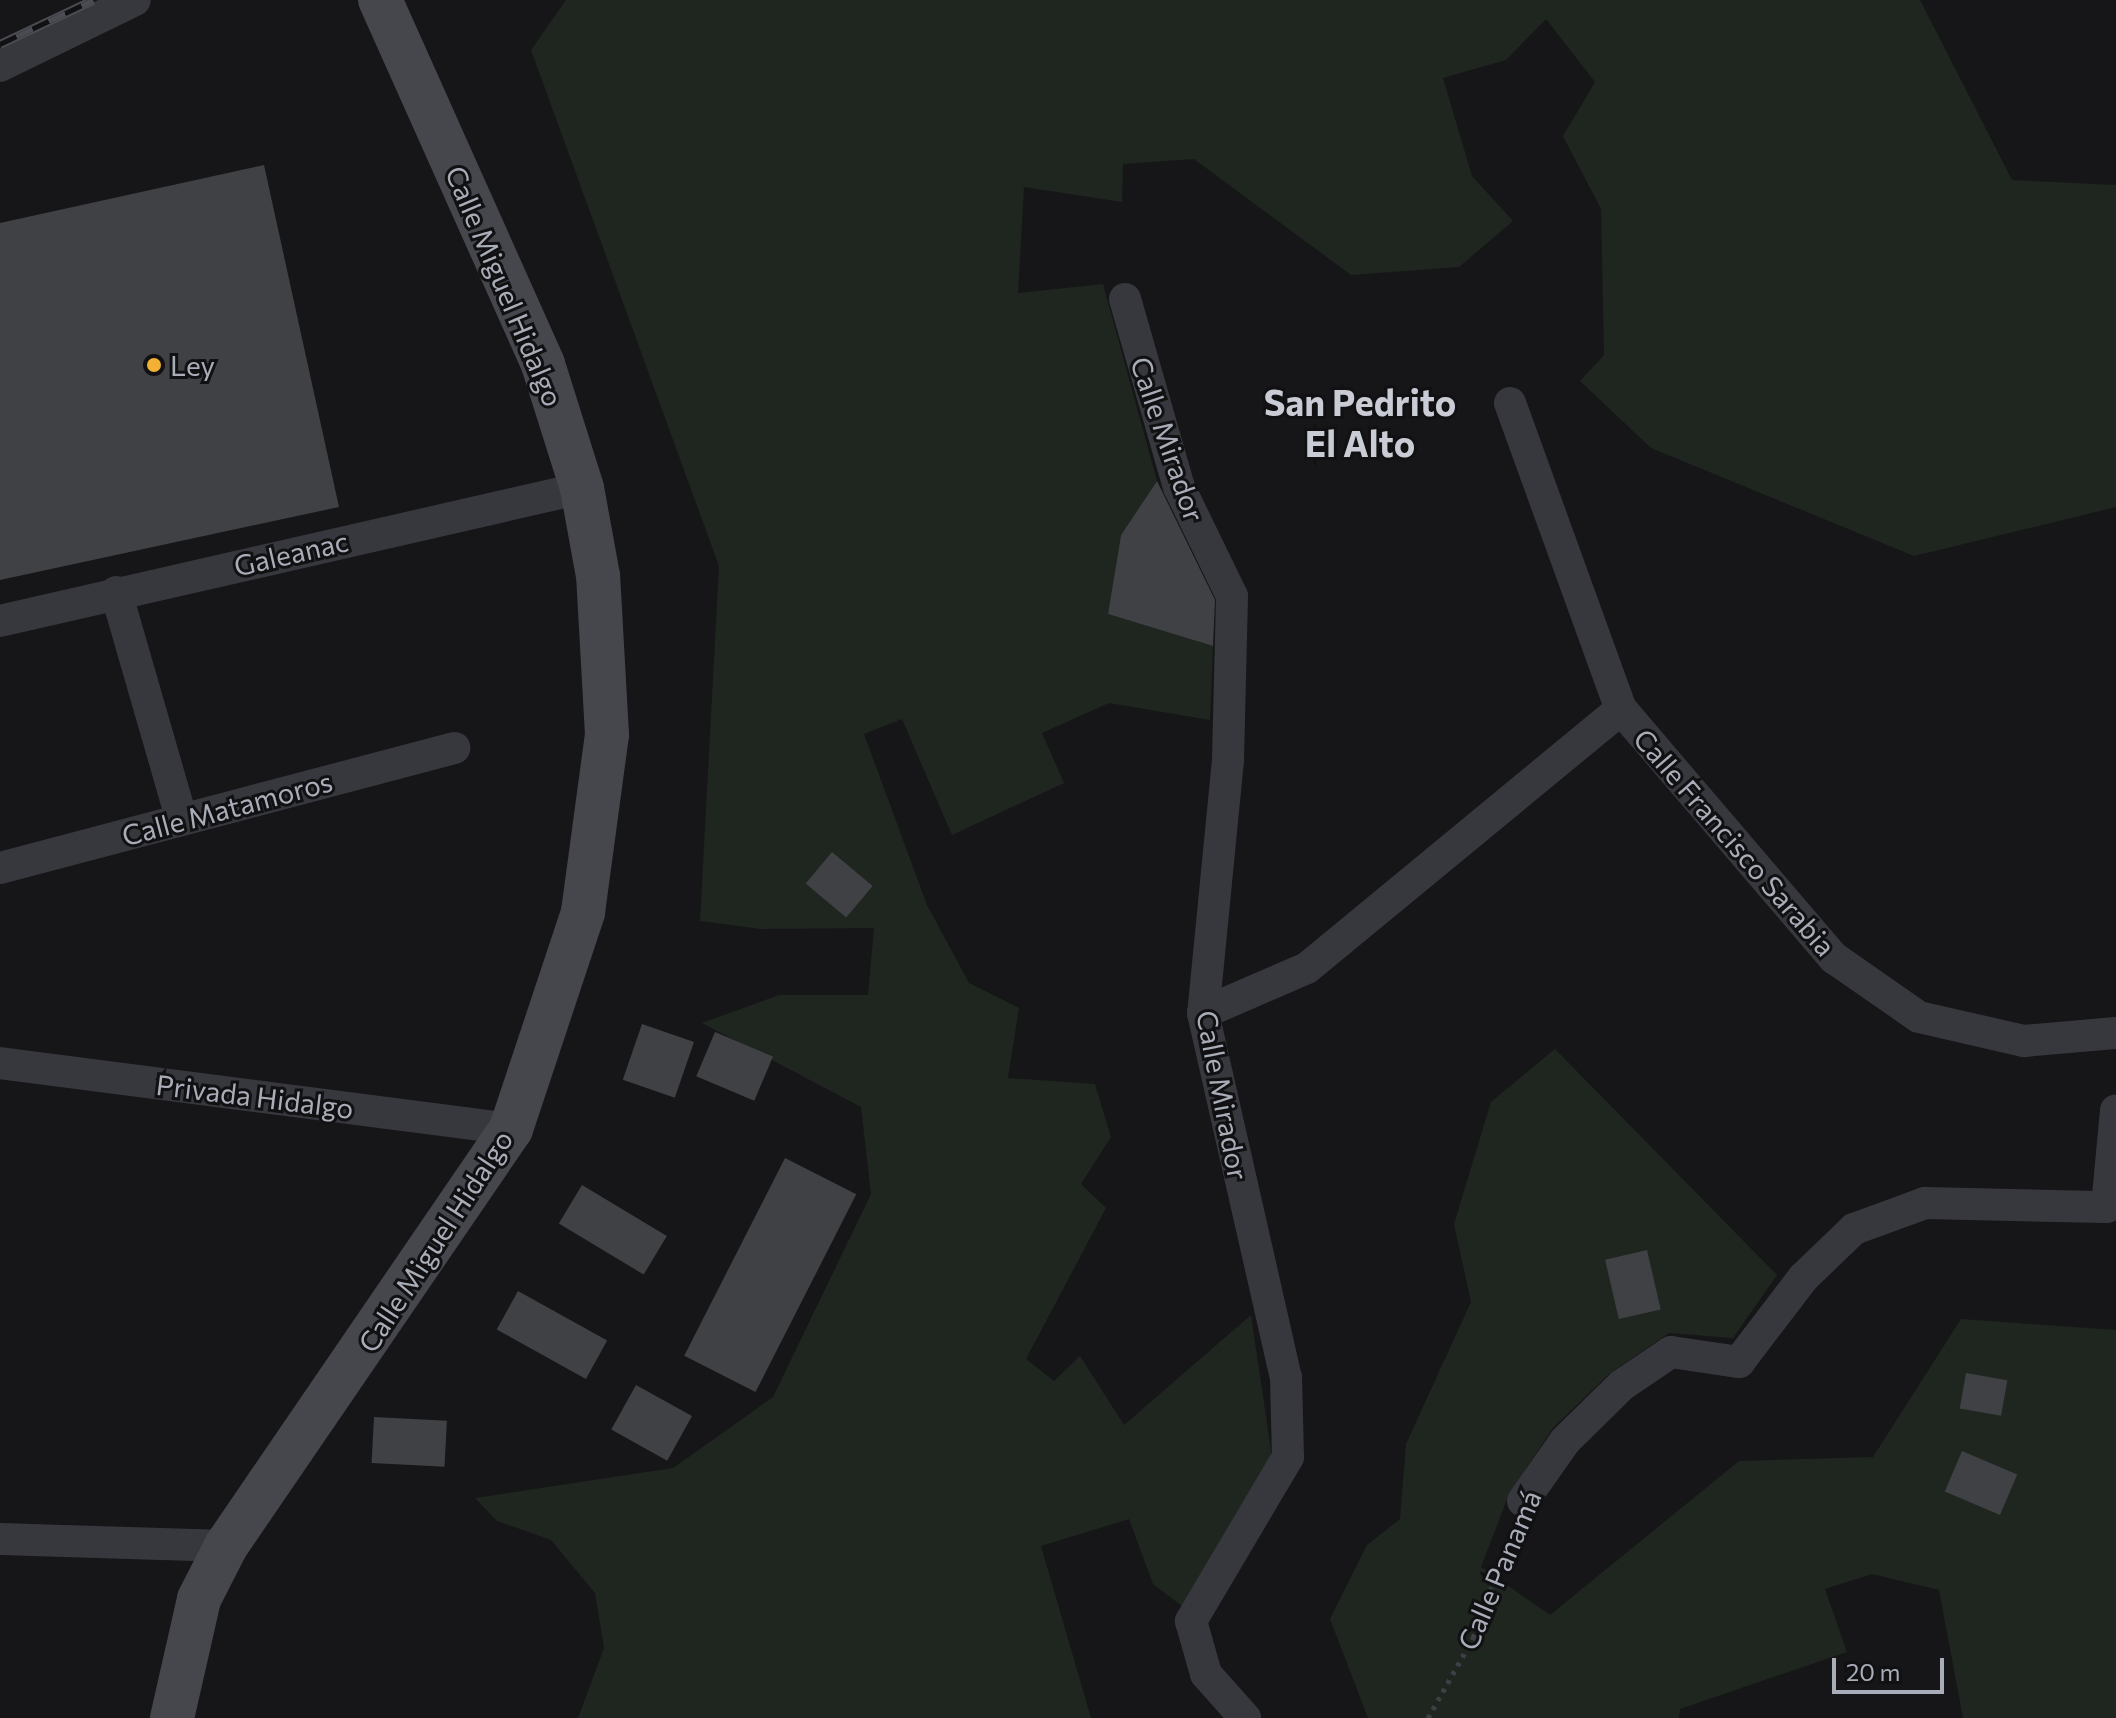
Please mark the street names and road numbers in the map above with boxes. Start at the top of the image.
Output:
street label: Calle Miguel Hidalgo [439,161,571,411]
street label: Calle Mirador [1124,352,1212,526]
street label: Galeanac [231,524,351,582]
street label: Calle Francisco Sarabia [1627,721,1843,963]
street label: Calle Matamoros [118,764,336,852]
street label: Calle Mirador [1190,1007,1256,1183]
street label: Privada Hidalgo [154,1067,356,1125]
street label: Calle Miguel Hidalgo [351,1124,519,1358]
street label: Calle Panamá [1450,1485,1548,1655]

